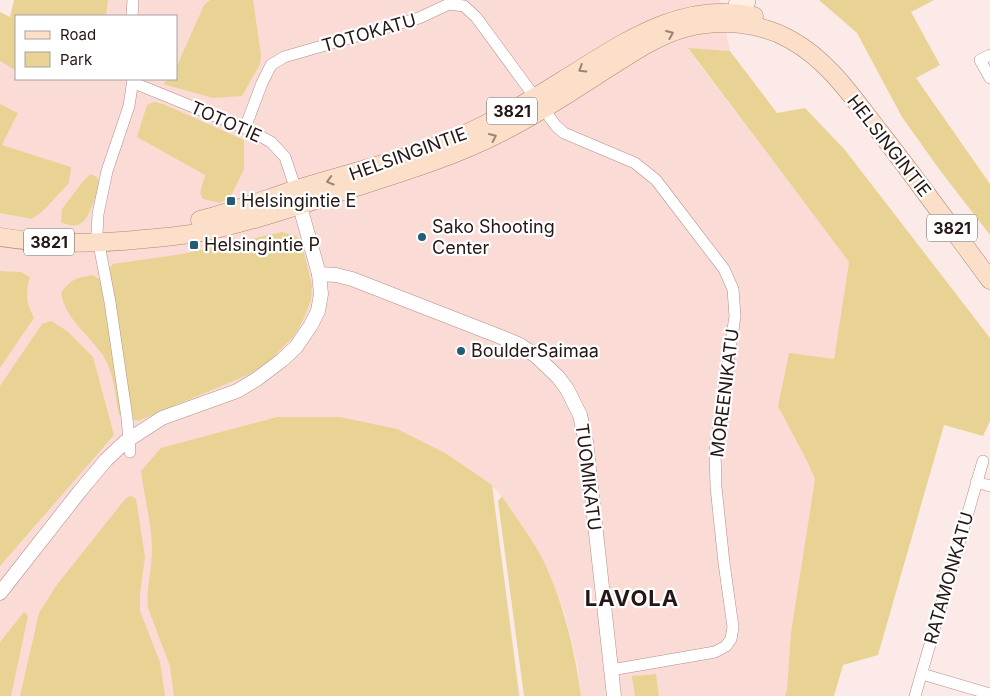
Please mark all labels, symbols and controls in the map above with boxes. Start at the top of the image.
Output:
street label: TOTOKATU [319,9,418,56]
legend [15,15,178,80]
text: Road [60,25,96,44]
one-way arrow [665,29,674,40]
text: Park [60,50,93,69]
one-way arrow [578,62,587,72]
street label: HELSINGINTIE [843,91,936,201]
street label: TOTOTIE [187,97,265,147]
road number: 3821 [487,98,537,124]
street label: HELSINGINTIE [346,123,469,185]
one-way arrow [488,132,497,143]
one-way arrow [326,175,334,185]
place label: Helsingintie E [241,190,356,211]
marker: Helsingintie E [225,195,237,207]
road number: 3821 [927,214,977,242]
place label: Sako Shooting Center [432,216,555,258]
road number: 3821 [24,228,74,256]
marker: Sako Shooting Center [416,231,428,243]
place label: Helsingintie P [204,234,320,255]
marker: Helsingintie P [188,239,200,251]
street label: MOREENIKATU [706,327,743,459]
place label: BoulderSaimaa [471,340,599,361]
marker: BoulderSaimaa [455,345,467,357]
street label: TUOMIKATU [572,422,605,532]
street label: RATAMONKATU [920,509,977,646]
district label: LAVOLA [585,585,679,611]

